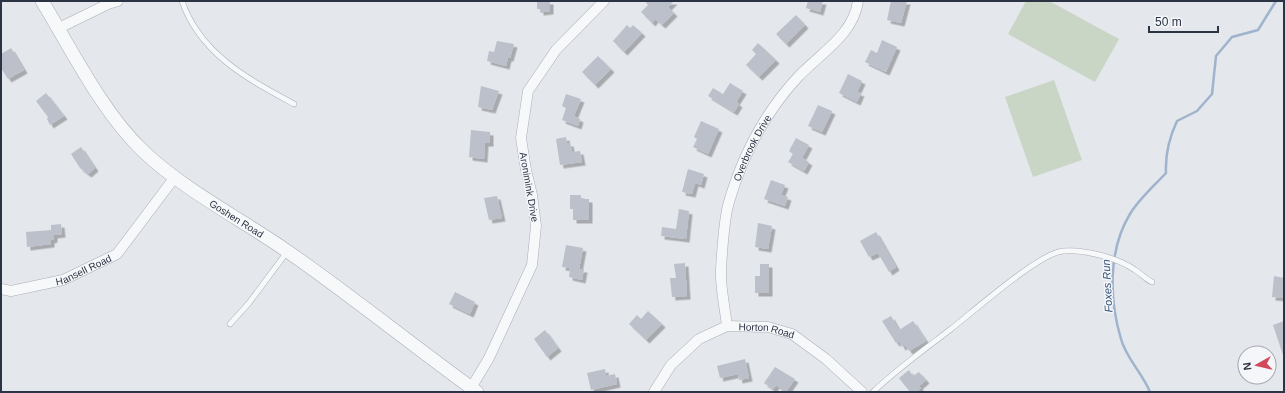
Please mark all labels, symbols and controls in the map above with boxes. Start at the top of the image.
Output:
scale bar [1149,8,1218,34]
text: 50 m [1155,15,1182,29]
street label: Overbrook Drive [731,112,773,182]
street label: Aronimink Drive [517,151,541,223]
street label: Goshen Road [208,197,266,240]
street label: Hansell Road [55,252,113,287]
water label: Foxes Run [1100,259,1114,313]
street label: Horton Road [739,321,796,340]
north arrow [1237,345,1277,385]
text: N [1241,362,1254,371]

